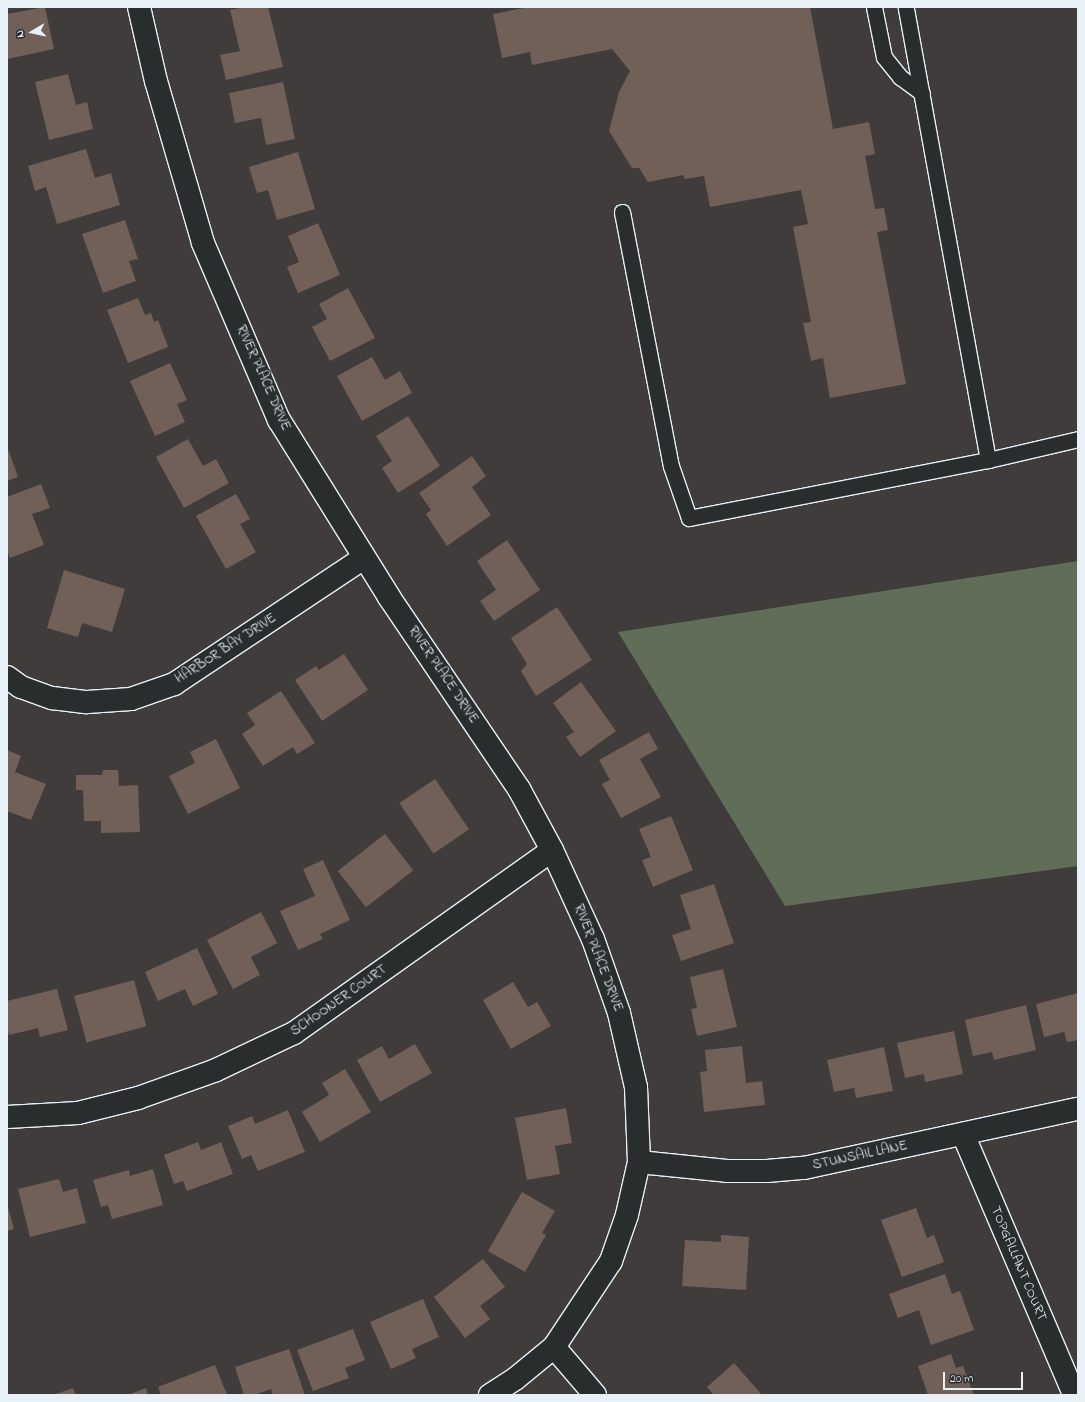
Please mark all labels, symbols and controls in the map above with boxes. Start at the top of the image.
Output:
north arrow [12,12,52,52]
text: N [12,29,29,39]
street label: RIVER PLACE DRIVE [232,323,294,433]
street label: HARBOR BAY DRIVE [172,610,280,688]
street label: RIVER PLACE DRIVE [404,623,482,727]
street label: RIVER PLACE DRIVE [570,902,626,1014]
street label: SCHOONER COURT [288,962,390,1040]
street label: STUNSAIL LANE [811,1138,909,1174]
street label: TOPGALLANT COURT [986,1204,1050,1324]
scale bar [945,1364,1025,1390]
text: 20 m [950,1370,973,1388]

